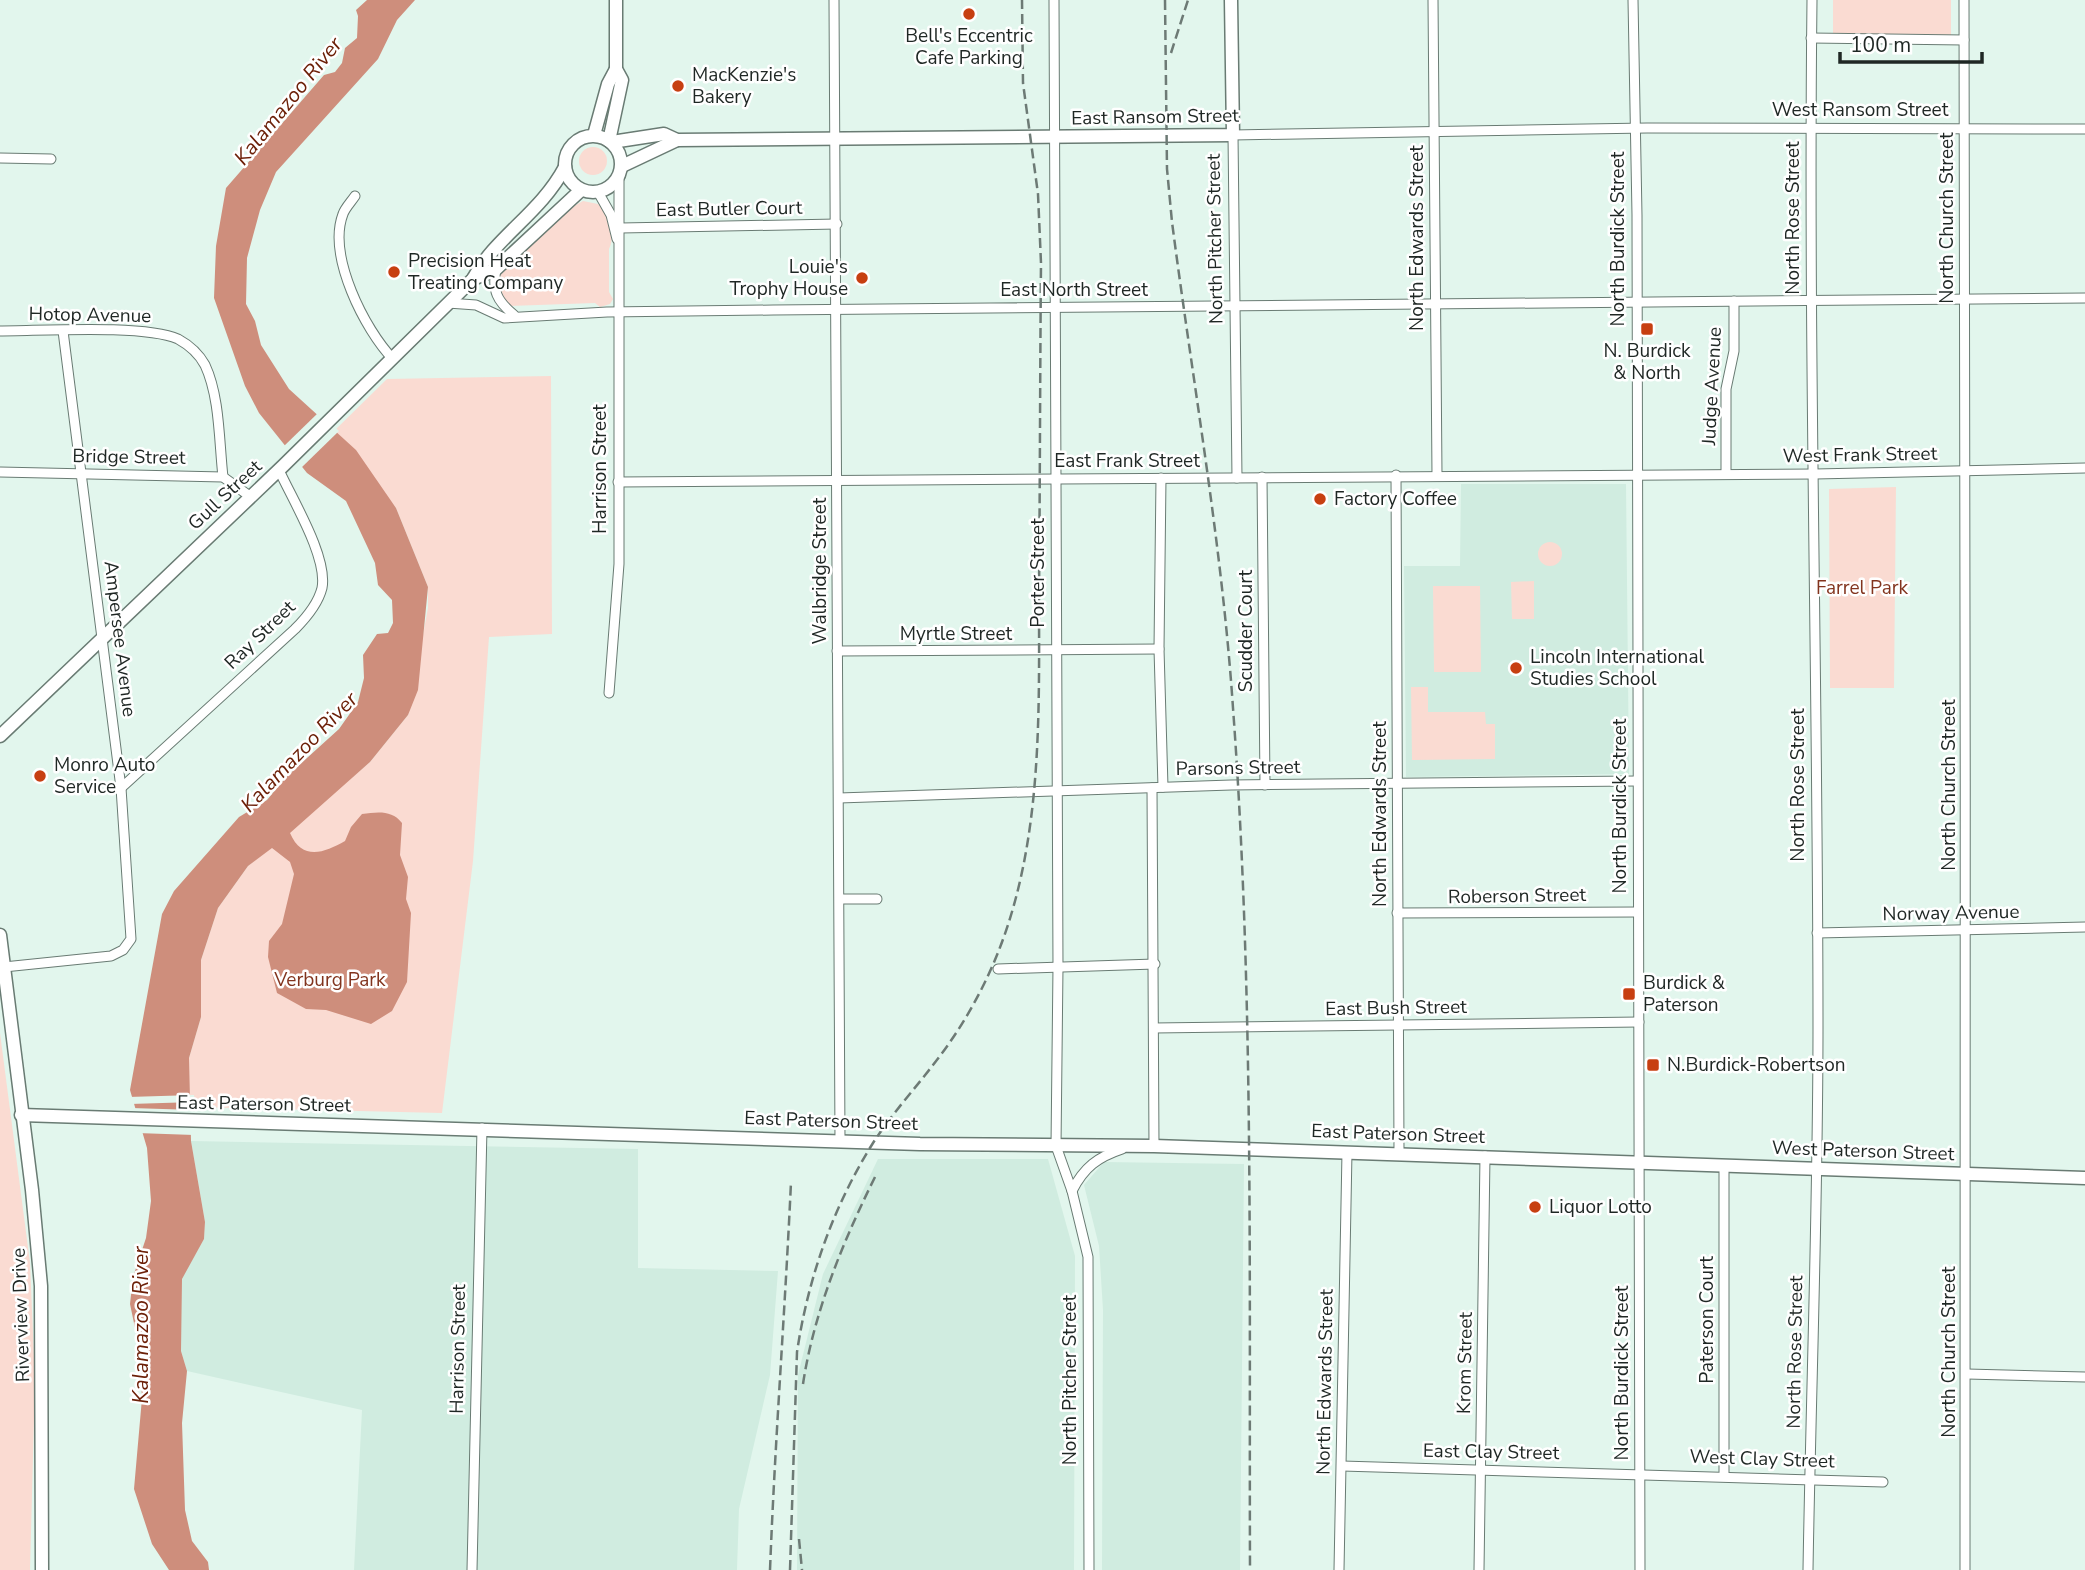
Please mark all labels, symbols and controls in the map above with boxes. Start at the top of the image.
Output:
marker: Bell's Eccentric Cafe Parking [961,6,977,22]
scale bar [1840,21,1982,65]
place label: Bell's Eccentric Cafe Parking [905,23,1033,71]
water label: Kalamazoo River [228,31,349,171]
text: 100 m [1850,31,1911,59]
place label: MacKenzie's Bakery [692,62,796,110]
marker: MacKenzie's Bakery [670,78,686,94]
street label: West Ransom Street [1772,97,1949,123]
street label: East Ransom Street [1071,103,1239,131]
street label: North Church Street [1934,132,1960,304]
street label: North Rose Street [1780,141,1806,295]
street label: North Edwards Street [1404,145,1430,331]
street label: North Burdick Street [1605,151,1631,326]
street label: North Pitcher Street [1201,153,1229,324]
street label: East Butler Court [656,195,803,223]
place label: Precision Heat Treating Company [408,248,564,296]
place label: Louie's Trophy House [729,254,848,302]
marker: Precision Heat Treating Company [386,264,402,280]
marker: Louie's Trophy House [854,270,870,286]
street label: East North Street [1000,277,1148,303]
street label: Hotop Avenue [28,301,152,329]
marker: N. Burdick & North [1639,321,1655,337]
street label: Judge Avenue [1696,326,1728,447]
place label: N. Burdick & North [1603,338,1691,386]
street label: Harrison Street [587,404,613,534]
street label: West Frank Street [1783,441,1938,469]
street label: Bridge Street [72,443,186,471]
street label: East Frank Street [1054,448,1200,474]
street label: Gull Street [182,454,268,536]
place label: Factory Coffee [1334,486,1457,512]
marker: Factory Coffee [1312,491,1328,507]
street label: Walbridge Street [807,497,833,644]
street label: Porter Street [1025,518,1051,628]
street label: Ampersee Avenue [98,560,142,718]
street label: Scudder Court [1233,569,1259,692]
park label: Farrel Park [1816,575,1909,601]
street label: Ray Street [219,594,301,675]
street label: Myrtle Street [900,621,1013,647]
place label: Lincoln International Studies School [1530,644,1704,692]
marker: Lincoln International Studies School [1508,660,1524,676]
water label: Kalamazoo River [234,685,364,818]
street label: North Church Street [1936,699,1962,871]
street label: North Rose Street [1785,708,1811,862]
street label: North Burdick Street [1607,718,1633,893]
street label: North Edwards Street [1367,721,1393,907]
place label: Monro Auto Service [54,752,155,800]
street label: Parsons Street [1175,754,1301,782]
marker: Monro Auto Service [32,768,48,784]
street label: Roberson Street [1448,882,1587,910]
street label: Norway Avenue [1882,899,2020,927]
park label: Verburg Park [273,967,386,993]
place label: Burdick & Paterson [1643,970,1725,1018]
marker: Burdick & Paterson [1621,986,1637,1002]
street label: East Bush Street [1325,994,1467,1022]
place label: N.Burdick-Robertson [1667,1052,1846,1078]
marker: N.Burdick-Robertson [1645,1057,1661,1073]
street label: East Paterson Street [177,1089,351,1119]
street label: East Paterson Street [744,1105,919,1137]
street label: East Paterson Street [1311,1118,1486,1150]
street label: West Paterson Street [1771,1135,1955,1167]
place label: Liquor Lotto [1549,1194,1652,1220]
marker: Liquor Lotto [1527,1199,1543,1215]
water label: Kalamazoo River [127,1246,155,1404]
street label: Riverview Drive [6,1247,36,1383]
street label: Paterson Court [1694,1256,1720,1384]
street label: North Church Street [1936,1266,1962,1438]
street label: North Rose Street [1781,1275,1809,1429]
street label: Harrison Street [444,1284,472,1414]
street label: North Burdick Street [1609,1285,1635,1460]
street label: North Edwards Street [1310,1289,1340,1475]
street label: North Pitcher Street [1057,1294,1083,1465]
street label: Krom Street [1451,1311,1479,1414]
street label: East Clay Street [1423,1438,1560,1466]
street label: West Clay Street [1689,1443,1835,1475]

